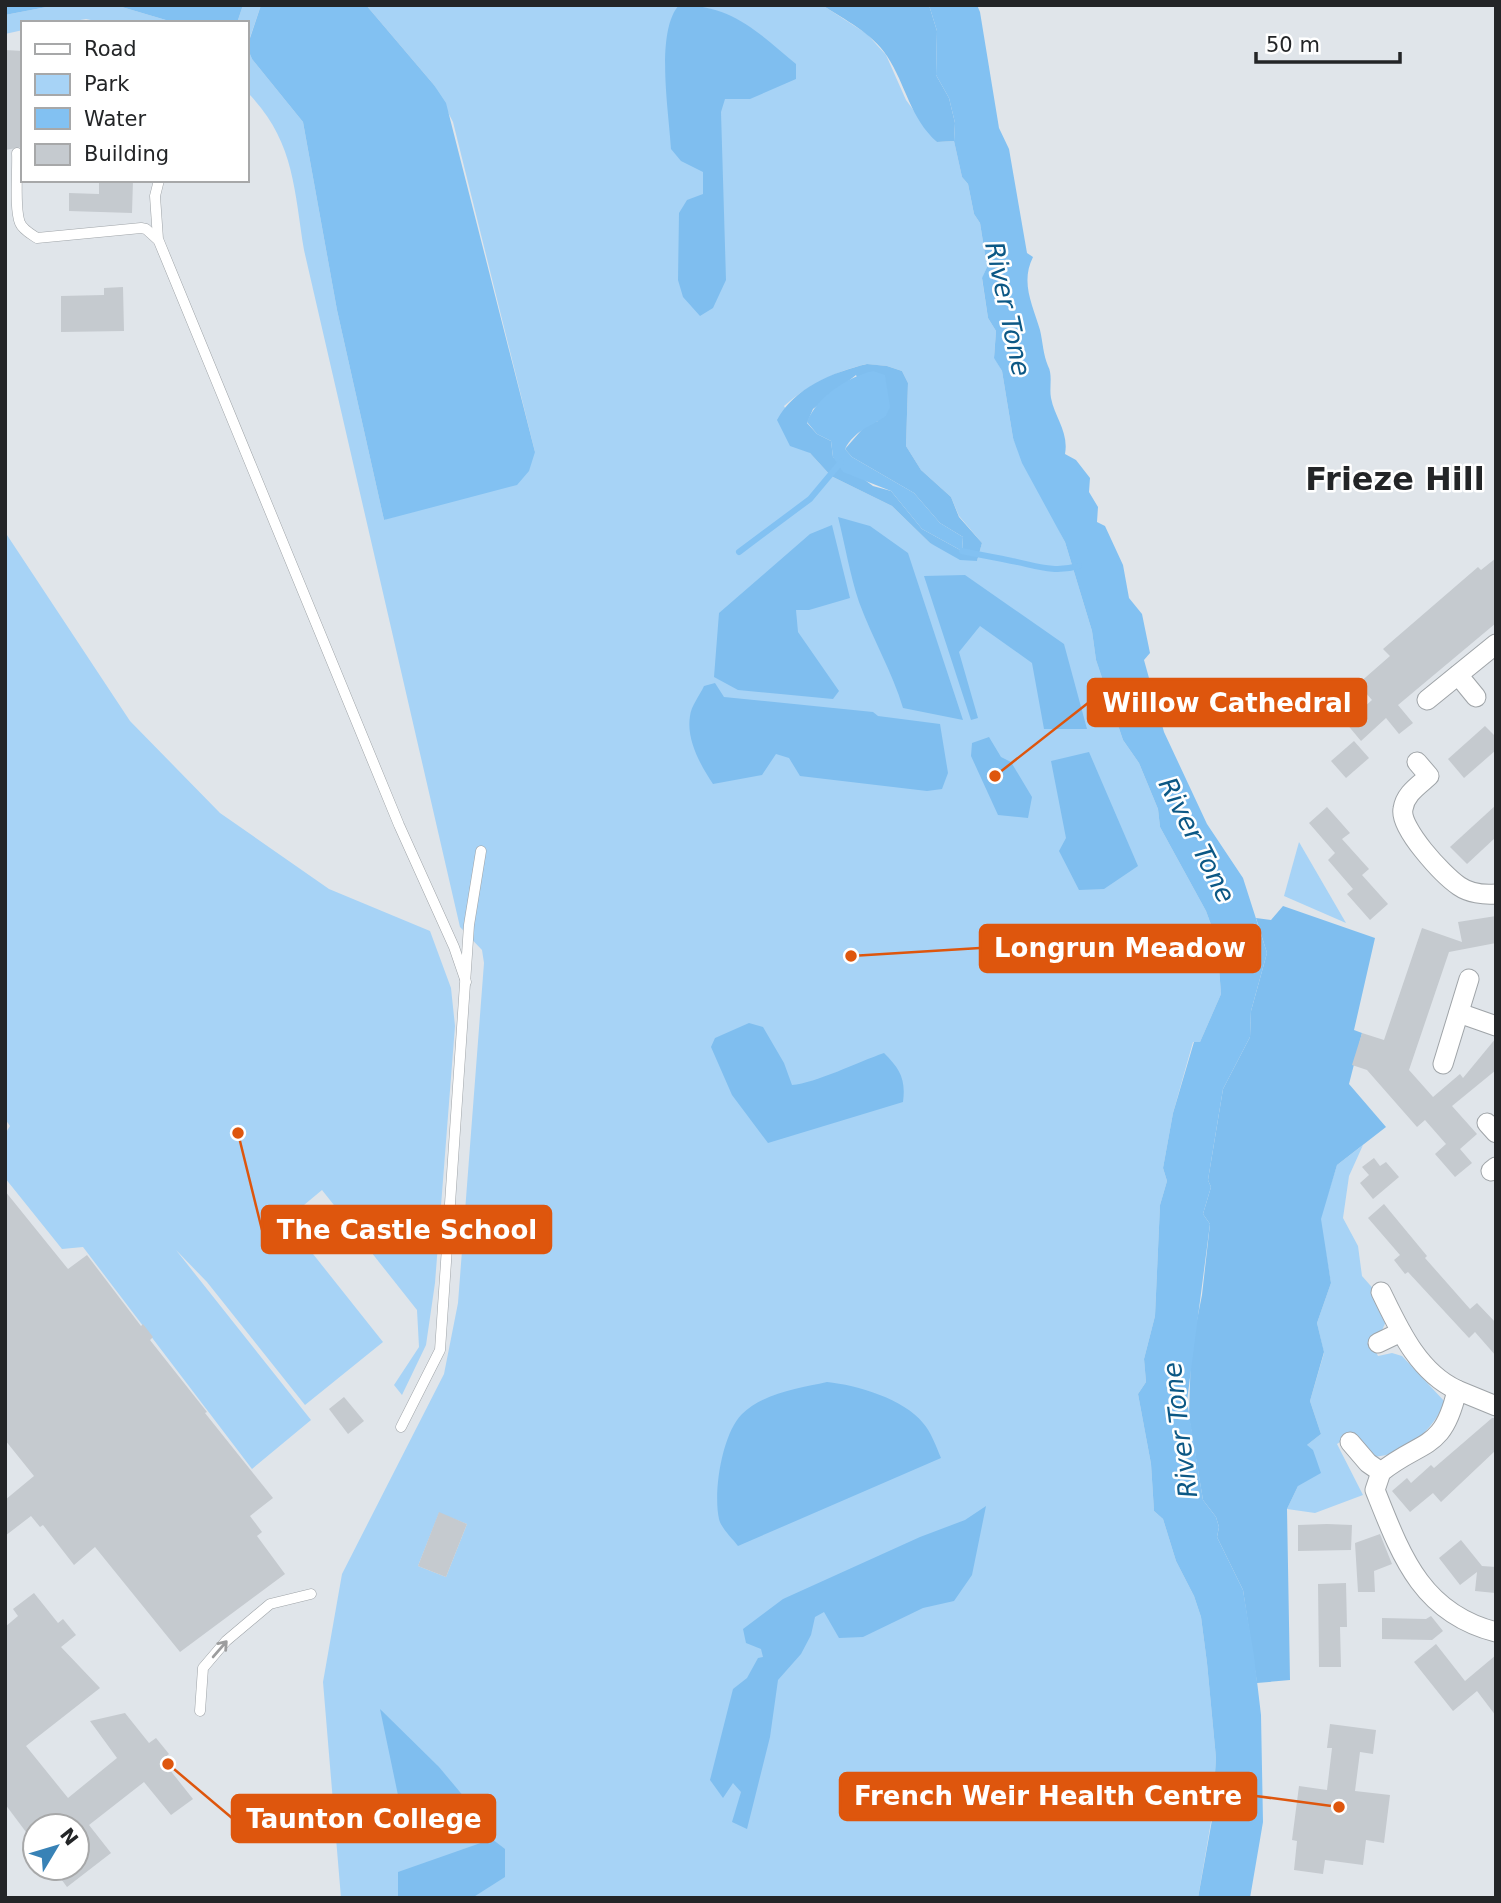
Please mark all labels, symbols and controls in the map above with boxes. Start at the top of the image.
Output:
legend [21,21,248,182]
scale bar [1256,21,1400,65]
text: 50 m [1266,33,1320,57]
text: Road [84,37,137,61]
text: Park [84,72,130,96]
text: Water [84,107,146,131]
text: Building [84,142,169,166]
water label: River Tone [979,239,1037,379]
district label: Frieze Hill [1305,460,1485,498]
callout: Willow Cathedral [1088,679,1366,726]
text: Willow Cathedral [1102,688,1352,718]
water label: River Tone [1153,772,1241,908]
callout: Longrun Meadow [980,925,1260,972]
text: Longrun Meadow [994,933,1246,963]
callout: The Castle School [262,1206,551,1253]
text: The Castle School [277,1215,537,1245]
water label: River Tone [1157,1360,1203,1500]
one-way arrow [212,1640,228,1658]
callout: French Weir Health Centre [840,1773,1256,1820]
text: French Weir Health Centre [854,1781,1242,1811]
callout: Taunton College [232,1795,495,1842]
text: Taunton College [246,1804,482,1834]
north arrow [21,1812,91,1882]
text: N [56,1823,83,1850]

